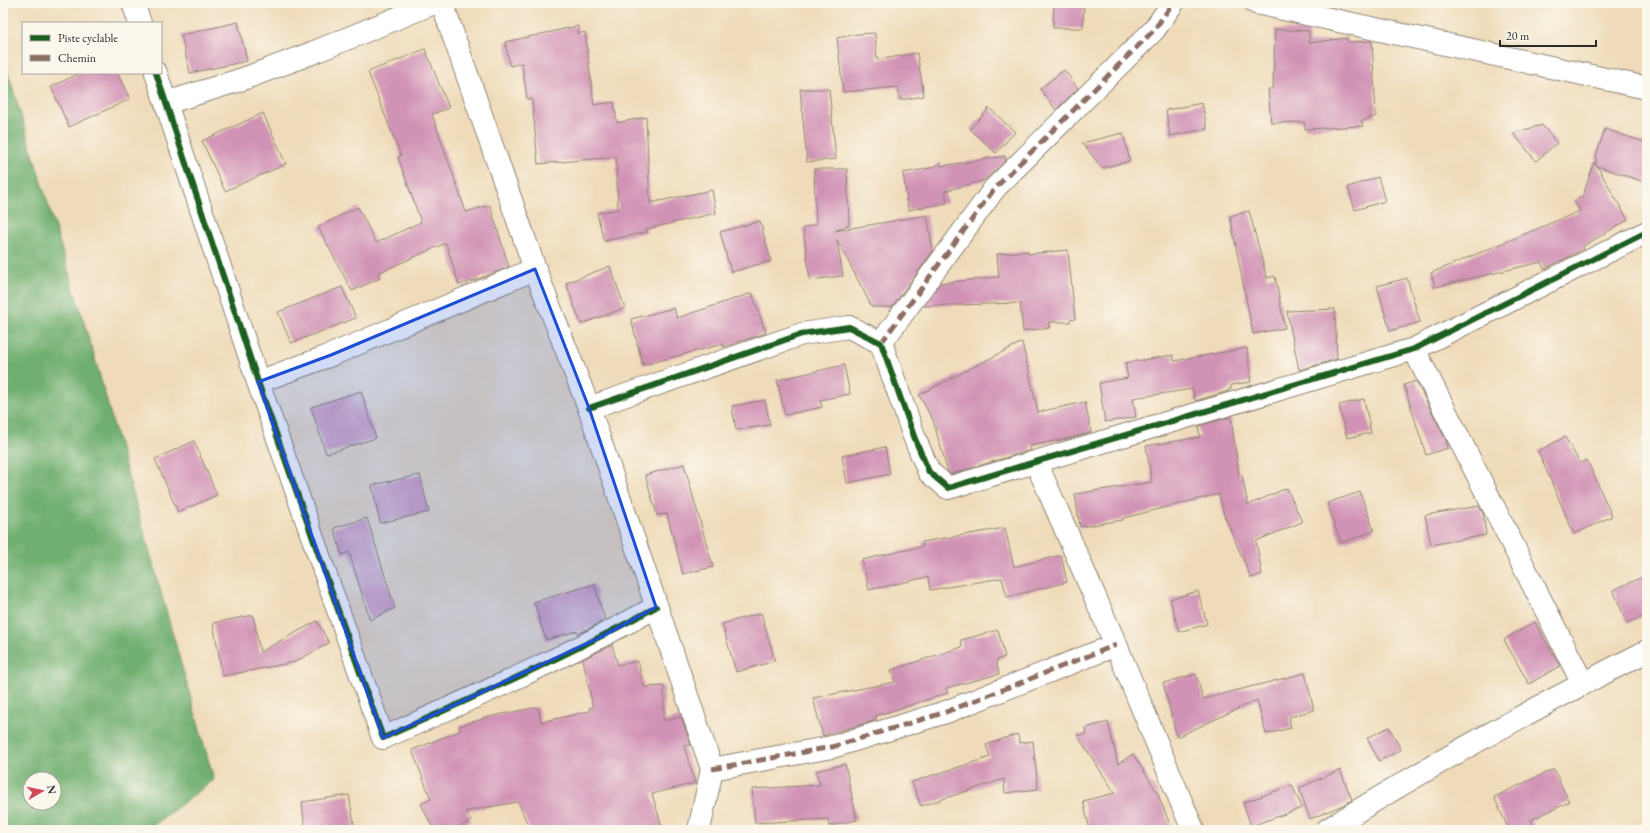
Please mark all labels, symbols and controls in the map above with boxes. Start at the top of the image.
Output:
legend [22,22,162,74]
scale bar [1500,22,1596,48]
text: 20 m [1506,28,1530,44]
text: Piste cyclable [58,30,118,46]
text: Chemin [58,50,97,66]
north arrow [22,771,62,811]
text: N [44,784,60,795]

